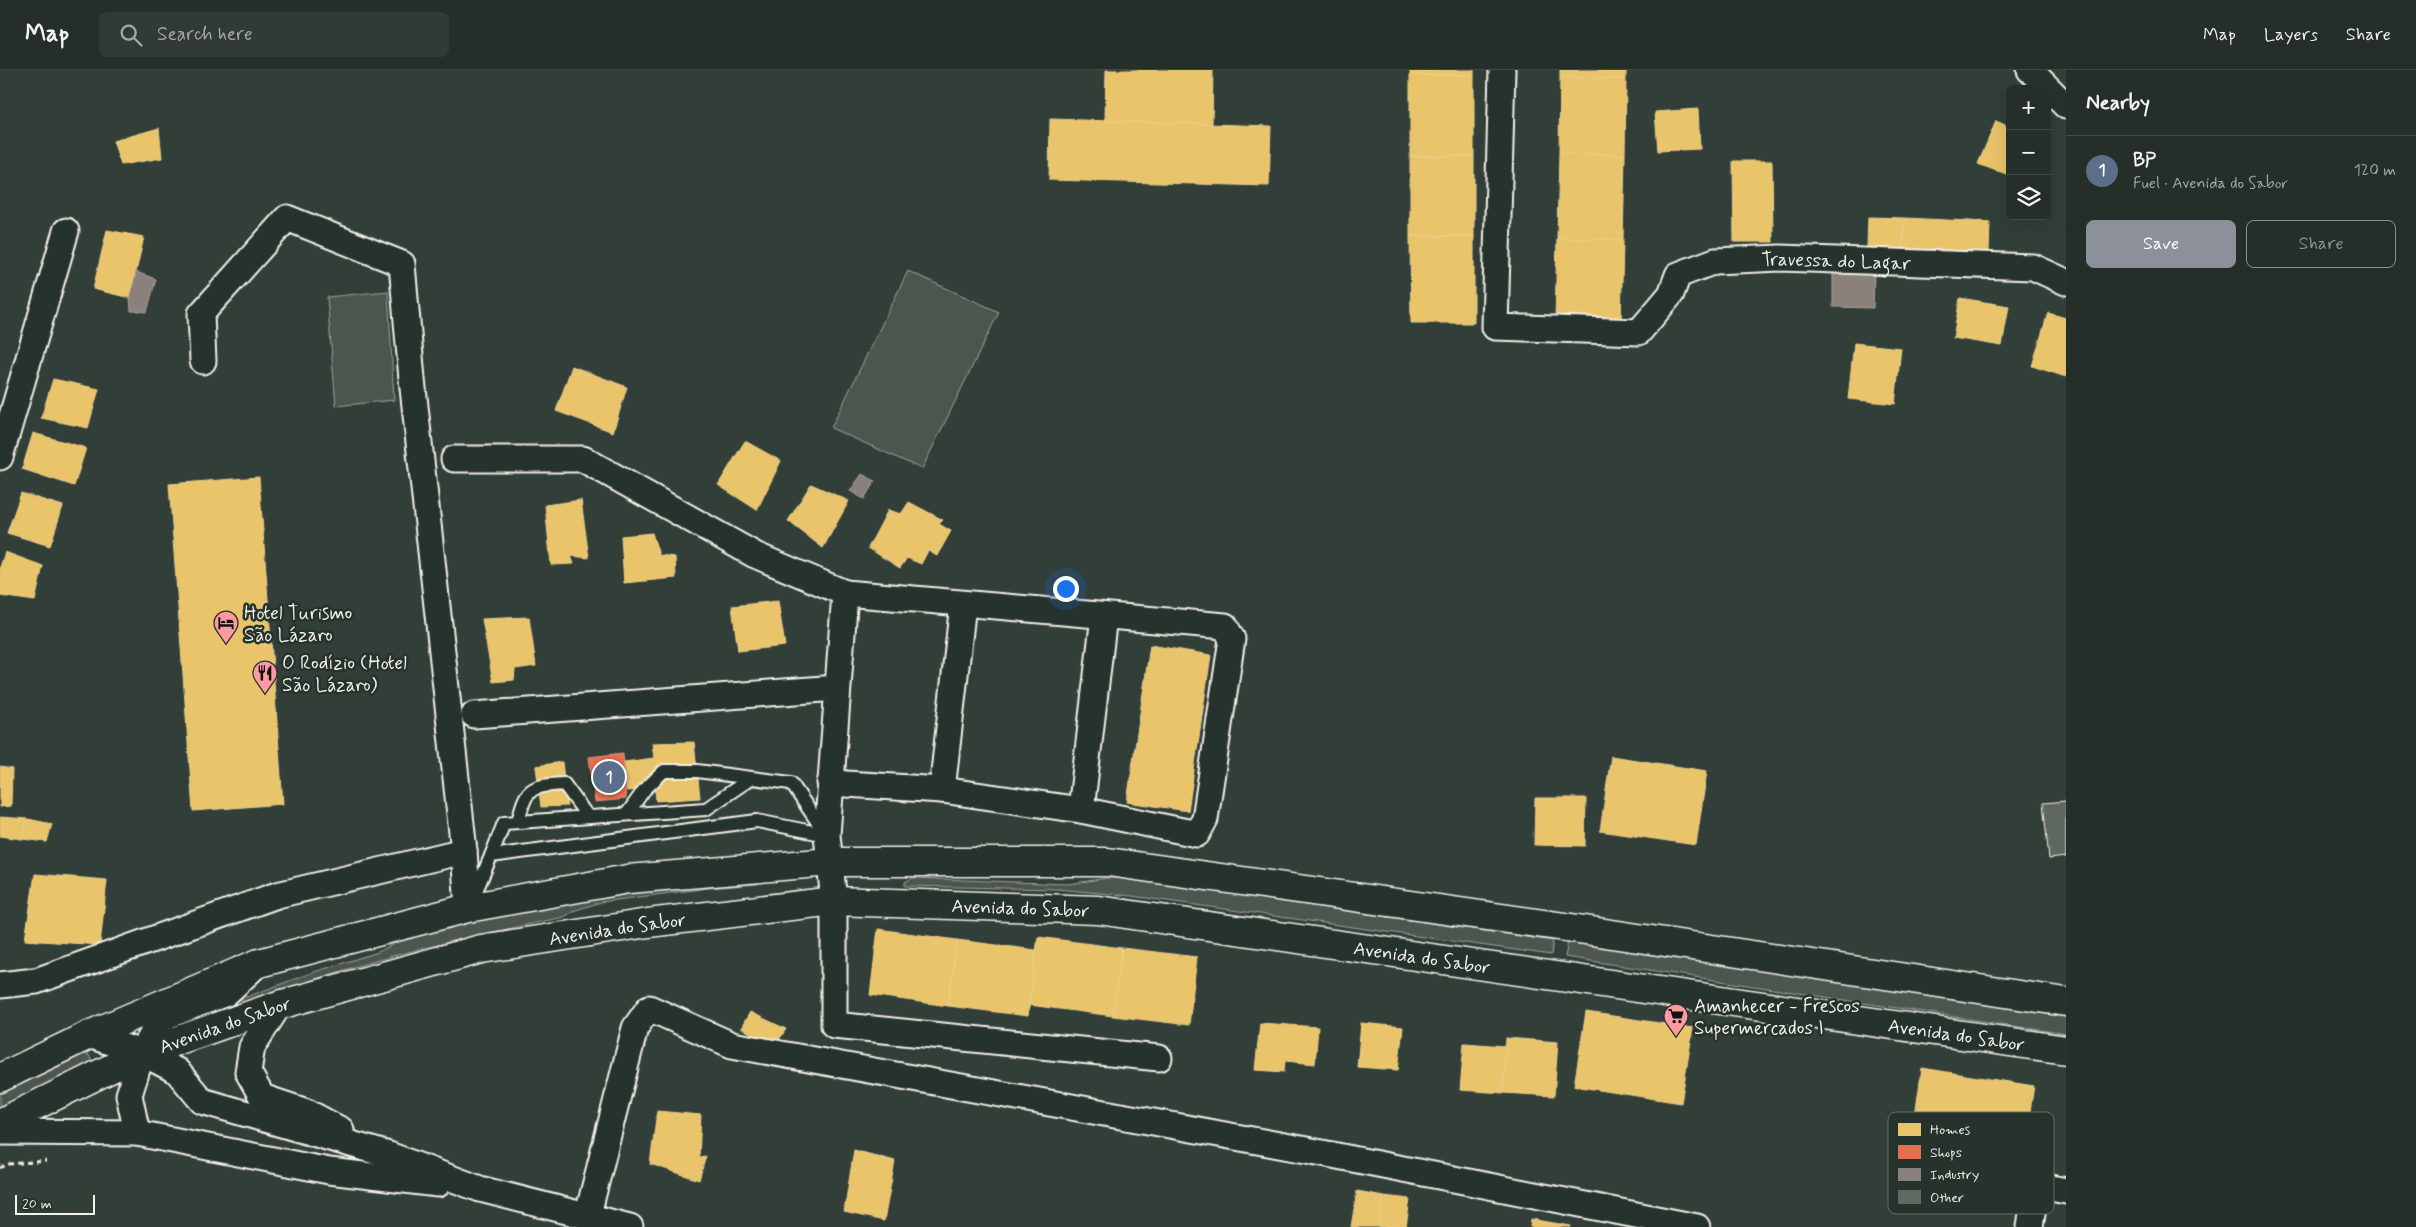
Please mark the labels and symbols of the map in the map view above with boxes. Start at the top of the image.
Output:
street label: Travessa do Lagar [1761,247,1911,279]
your location [1053,576,1079,602]
place label: Hotel Turismo São Lázaro [244,601,352,648]
hotel icon: Hotel Turismo São Lázaro [213,610,239,644]
place label: O Rodízio (Hotel São Lázaro) [282,651,407,698]
restaurant icon: O Rodízio (Hotel São Lázaro) [252,660,278,694]
pin: 1 [593,758,625,796]
street label: Avenida do Sabor [951,894,1090,924]
street label: Avenida do Sabor [547,908,687,952]
street label: Avenida do Sabor [1352,936,1492,981]
street label: Avenida do Sabor [156,991,294,1060]
place label: Amanhecer - Frescos Supermercados I [1694,994,1860,1041]
supermarket icon: Amanhecer - Frescos Supermercados I [1663,1003,1689,1037]
street label: Avenida do Sabor [1886,1013,2026,1058]
legend [1888,1112,2054,1214]
text: Homes [1930,1121,1971,1139]
text: Shops [1930,1144,1962,1162]
text: Industry [1930,1166,1979,1184]
text: Other [1930,1189,1964,1207]
scale bar [15,1192,95,1215]

